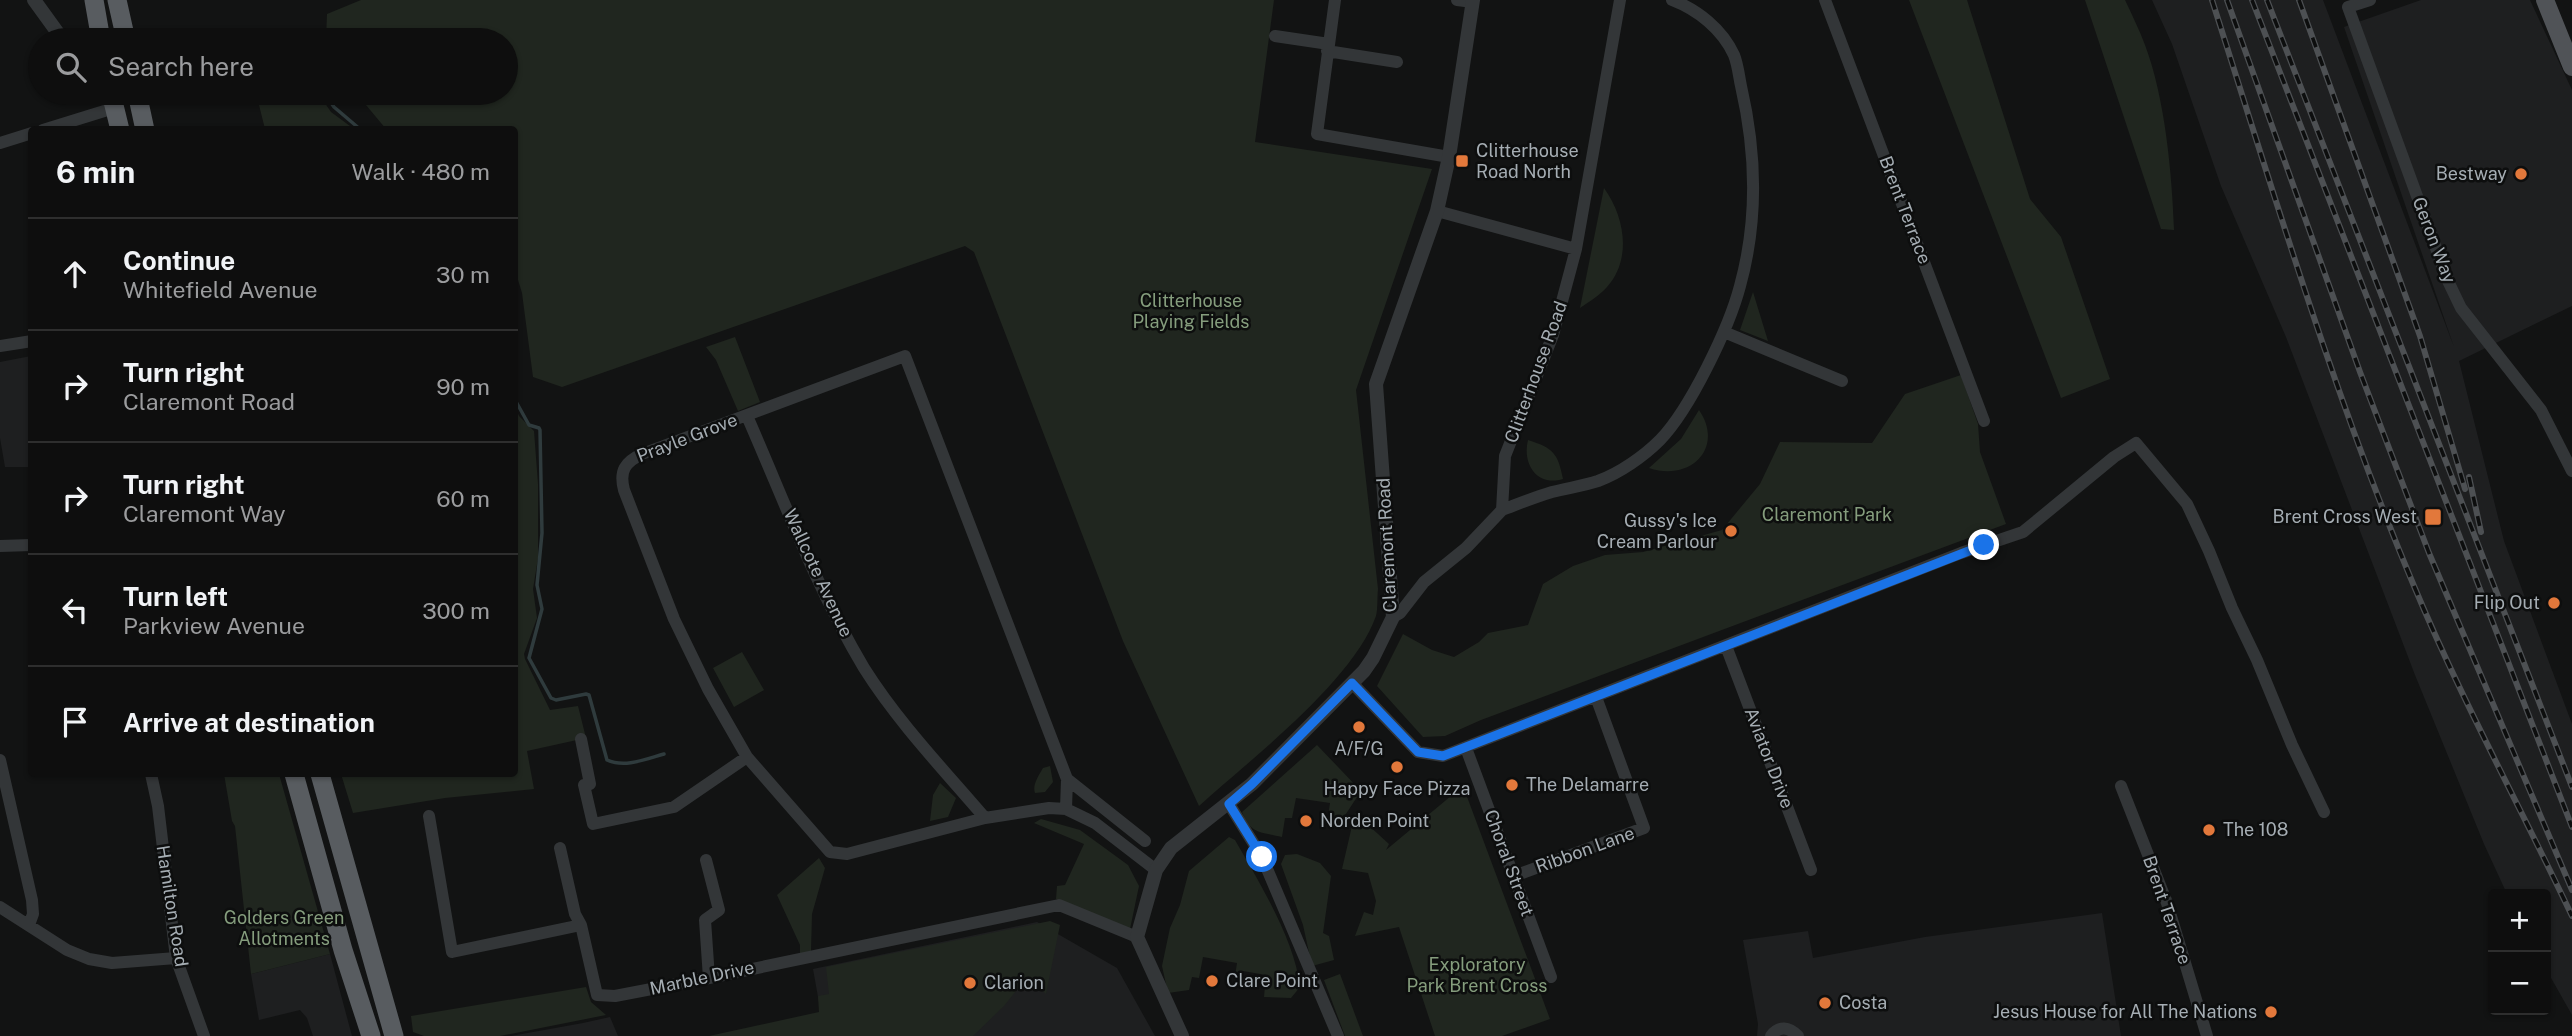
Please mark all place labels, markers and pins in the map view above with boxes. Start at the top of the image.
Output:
place label: Clitterhouse Road North [1476,140,1579,182]
marker: Clitterhouse Road North [1454,153,1470,169]
place label: Bestway [2436,163,2507,184]
marker: Bestway [2513,166,2529,182]
place label: Brent Cross West [2273,506,2417,527]
marker: Brent Cross West [2423,507,2443,527]
place label: Gussy's Ice Cream Parlour [1597,510,1717,552]
marker: Gussy's Ice Cream Parlour [1723,523,1739,539]
place label: Flip Out [2474,592,2540,613]
marker: Flip Out [2546,595,2562,611]
marker: A/F/G [1351,719,1367,735]
place label: A/F/G [1334,738,1384,759]
marker: Happy Face Pizza [1389,759,1405,775]
place label: The Delamarre [1526,774,1649,795]
marker: The Delamarre [1504,777,1520,793]
place label: Happy Face Pizza [1323,778,1471,799]
place label: Norden Point [1320,810,1429,831]
marker: Norden Point [1298,813,1314,829]
place label: The 108 [2223,819,2288,840]
marker: The 108 [2201,822,2217,838]
place label: Clare Point [1226,970,1318,991]
place label: Clarion [984,972,1044,993]
marker: Clare Point [1204,973,1220,989]
marker: Clarion [962,975,978,991]
place label: Costa [1839,992,1887,1013]
marker: Costa [1817,995,1833,1011]
place label: Jesus House for All The Nations [1993,1001,2257,1022]
marker: Jesus House for All The Nations [2263,1004,2279,1020]

